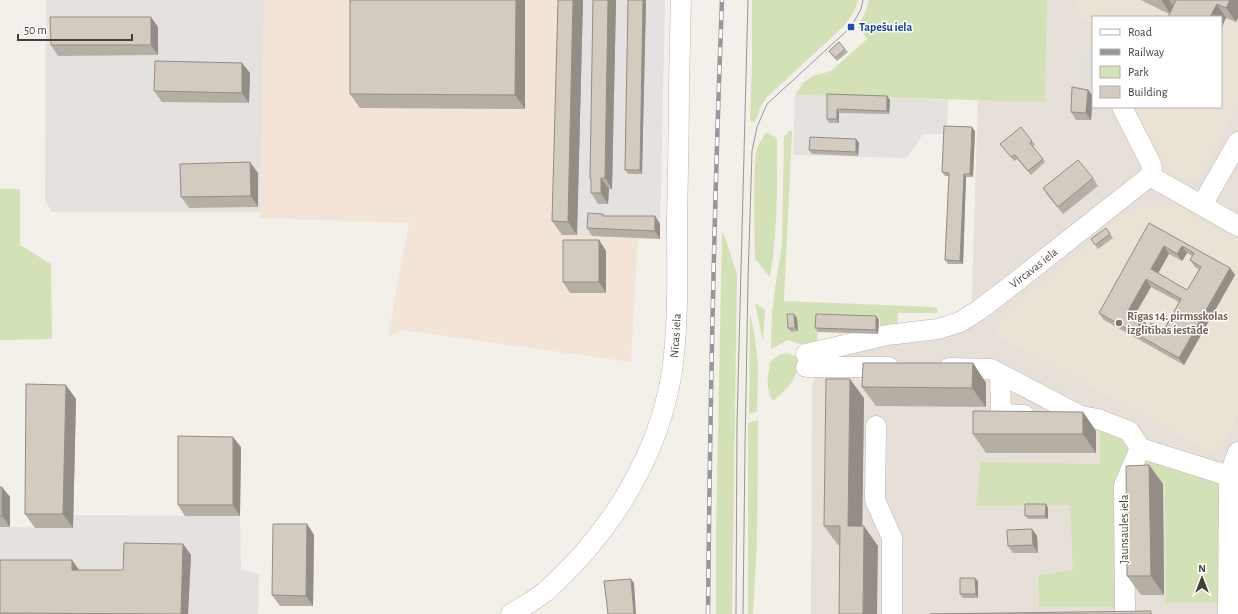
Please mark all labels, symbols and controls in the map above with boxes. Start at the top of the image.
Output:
scale bar [18,16,132,42]
legend [1092,16,1222,108]
place label: Tapešu iela [859,21,913,33]
marker: Tapešu iela [846,22,856,32]
text: 50 m [24,24,47,36]
text: Road [1128,26,1152,38]
text: Railway [1128,46,1164,59]
text: Park [1128,66,1149,78]
text: Building [1128,86,1168,98]
street label: Vircavas iela [1007,245,1060,290]
place label: Rīgas 14. pirmsskolas izglītības iestāde [1127,310,1228,336]
street label: Nīcas iela [668,313,683,358]
marker: Rīgas 14. pirmsskolas izglītības iestāde [1114,318,1124,328]
street label: Jaunsaules iela [1118,494,1130,564]
north arrow [1182,558,1222,598]
text: N [1198,563,1206,574]

